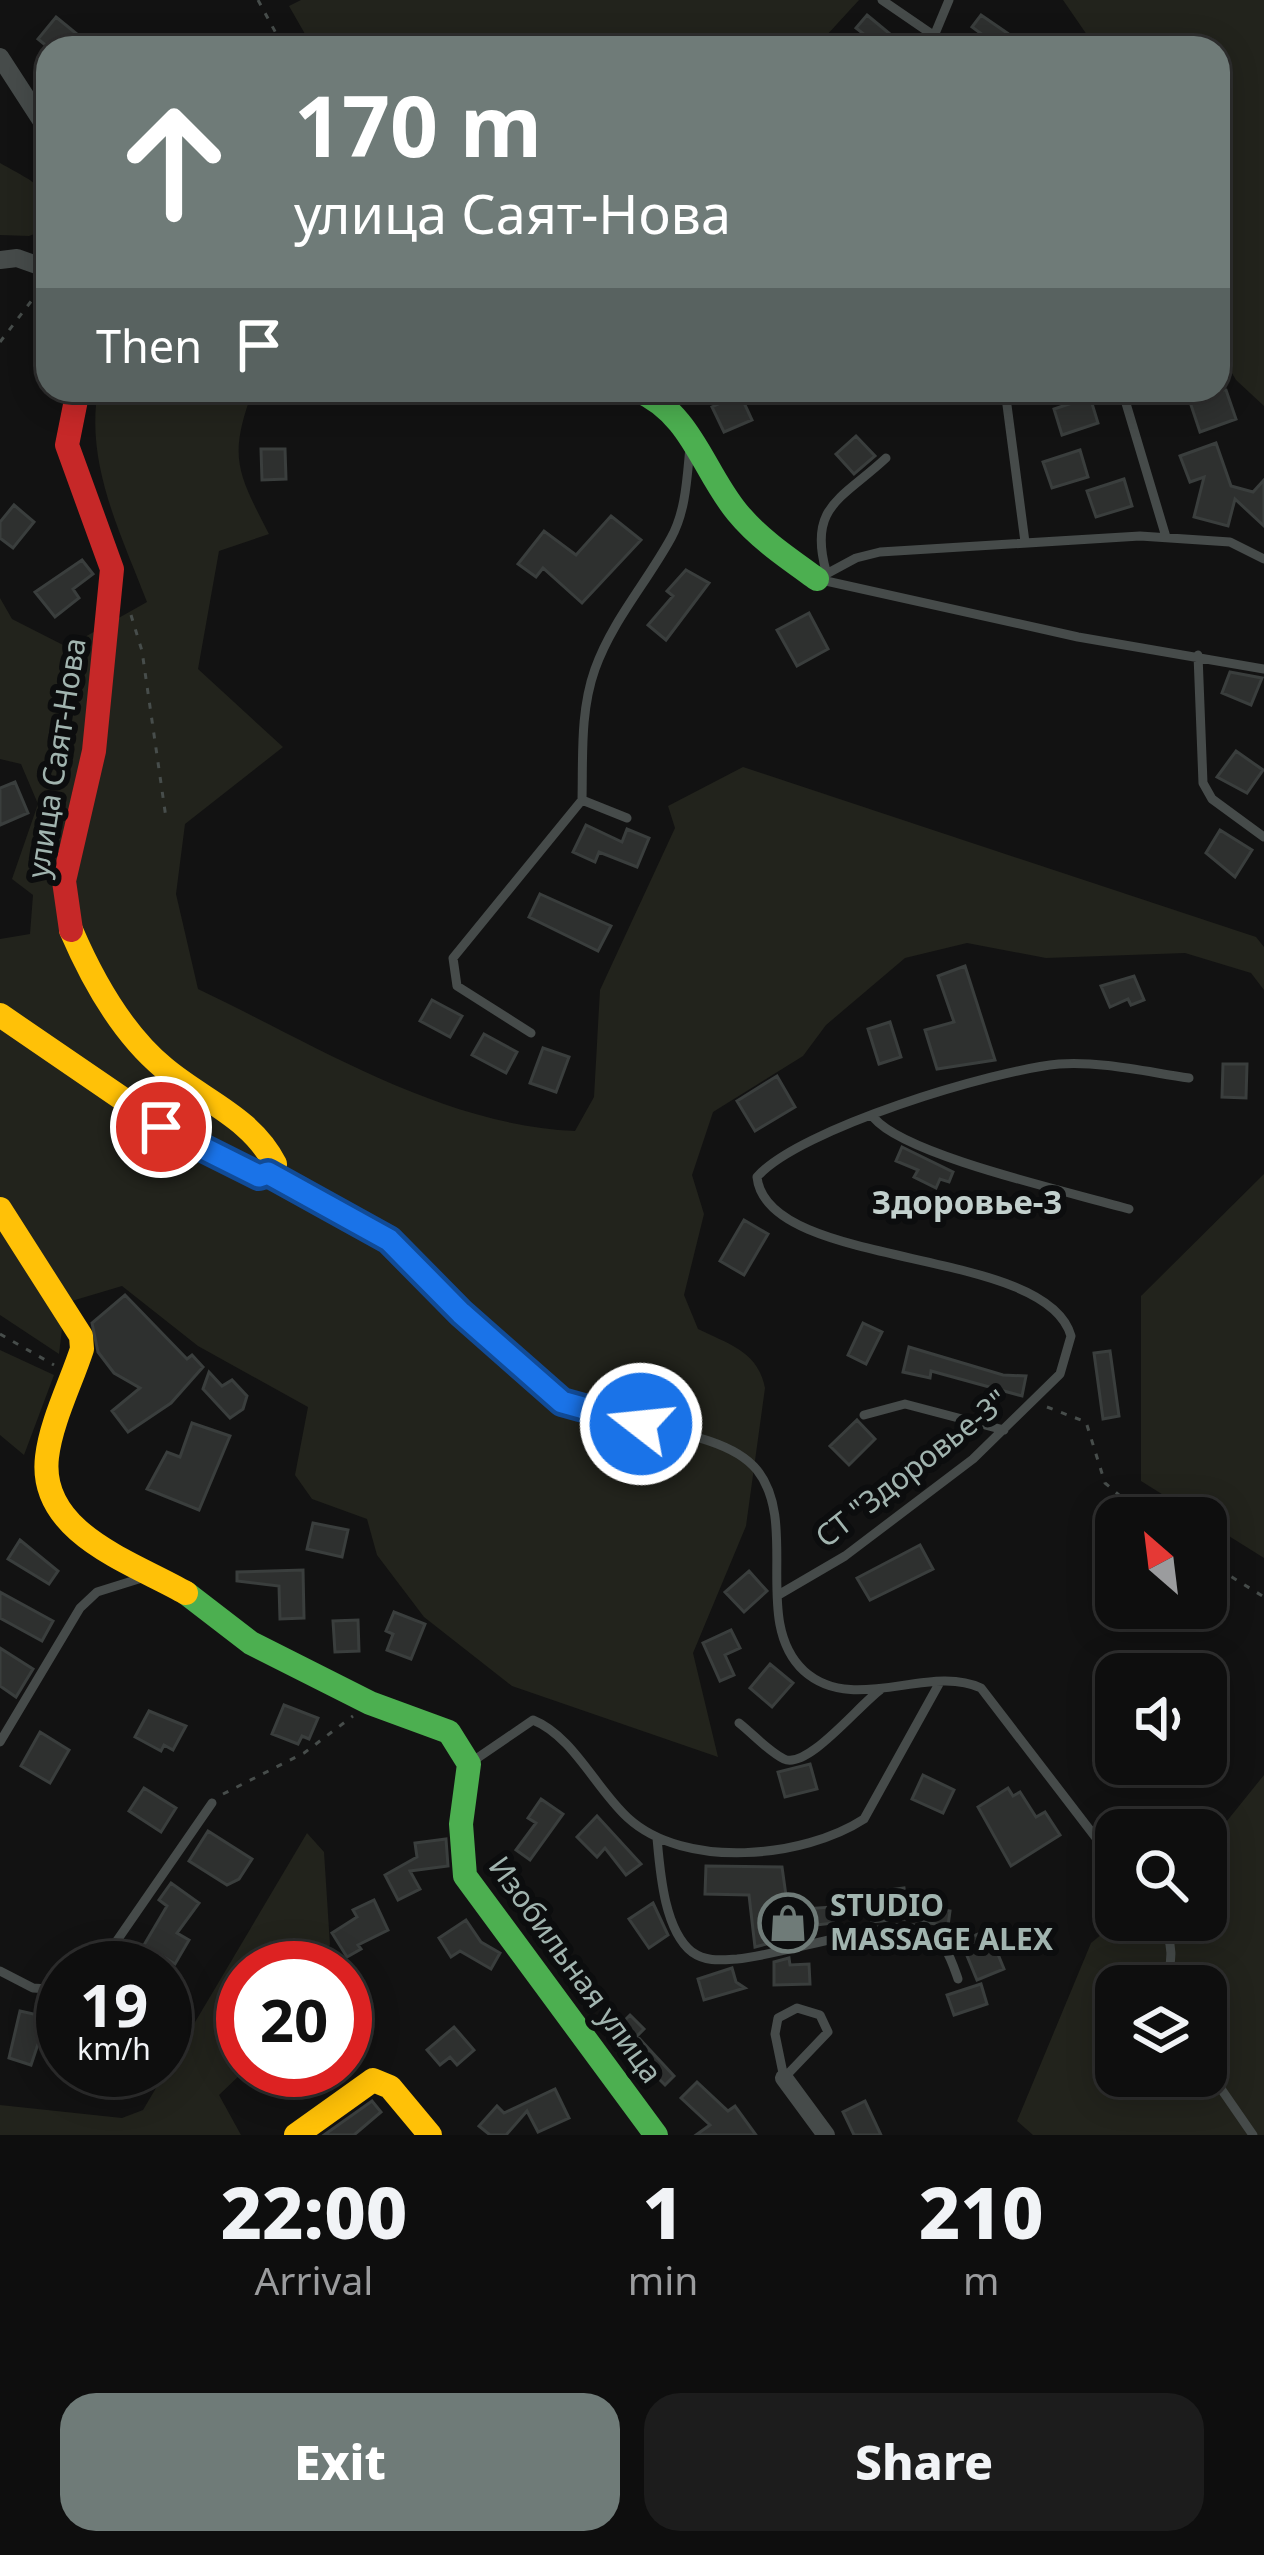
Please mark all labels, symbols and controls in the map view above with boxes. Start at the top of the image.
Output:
text: 170 m [294,67,542,182]
icon: ahead [96,84,252,240]
text: улица Саят-Нова [294,176,731,250]
icon: arrive [226,312,292,378]
text: Then [96,315,202,376]
street label: улица Саят-Нова [16,635,95,881]
pin [110,1076,212,1178]
icon: arrive [128,1094,194,1160]
district label: Здоровье-3 [872,1179,1062,1224]
position arrow [578,1361,704,1487]
street label: СТ "Здоровье-3" [806,1380,1016,1556]
north arrow [1095,1497,1227,1629]
map controls [1095,1497,1227,2097]
button: sound [1095,1653,1227,1785]
button: search [1095,1809,1227,1941]
street label: Изобильная улица [480,1847,672,2091]
place label: STUDIO MASSAGE ALEX [830,1884,1053,1959]
shop icon: STUDIO MASSAGE ALEX [757,1892,819,1954]
speed limit sign: 20 [216,1941,372,2097]
text: 19 [80,1963,148,2045]
button: layers [1095,1965,1227,2097]
text: km/h [77,2028,151,2069]
text: 22:00 [220,2162,407,2260]
text: 1 [642,2162,684,2260]
text: 210 [919,2162,1044,2260]
text: Arrival [254,2253,373,2306]
text: min [628,2253,698,2306]
text: m [963,2253,999,2306]
button: Exit [60,2393,620,2531]
button: Share [644,2393,1204,2531]

